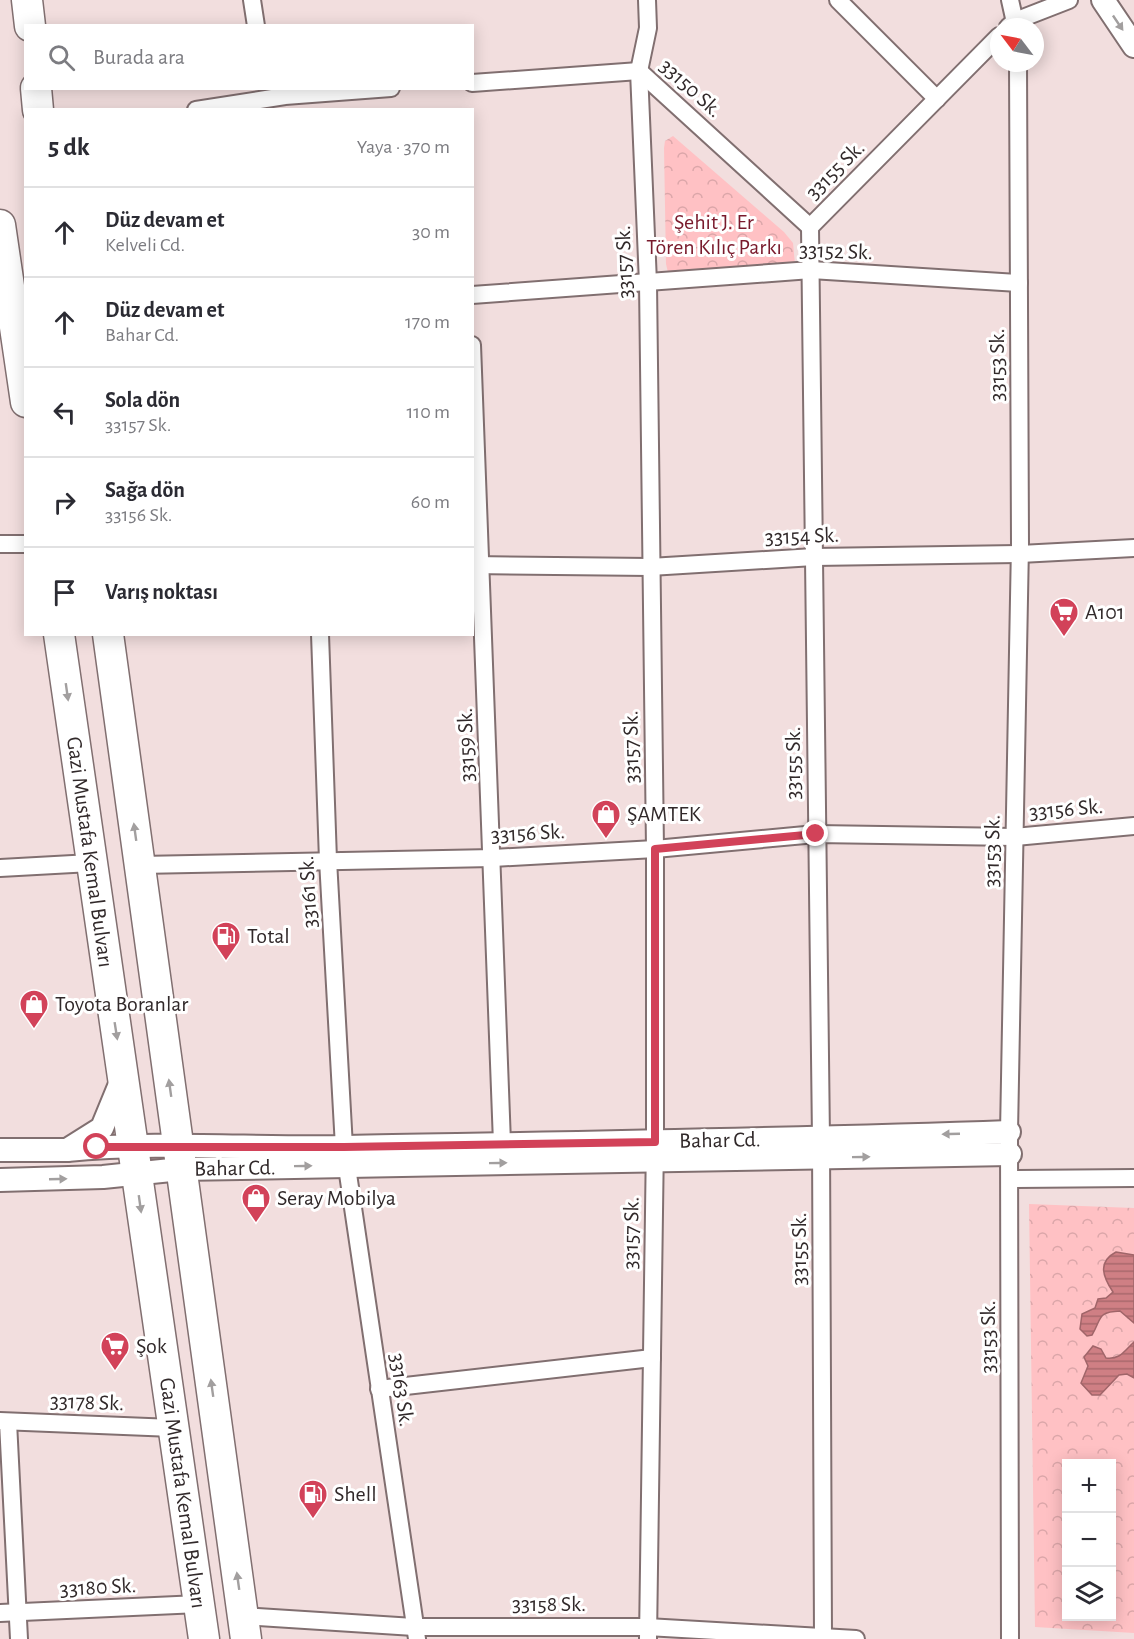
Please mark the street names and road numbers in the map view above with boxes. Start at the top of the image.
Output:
street label: 33150 Sk. [656,55,726,121]
street label: 33155 Sk. [801,136,869,204]
street label: 33157 Sk. [612,225,636,299]
street label: 33152 Sk. [799,239,873,263]
street label: 33153 Sk. [986,329,1008,401]
street label: 33154 Sk. [764,524,840,548]
street label: 33159 Sk. [454,708,478,782]
street label: 33157 Sk. [619,710,643,784]
street label: 33155 Sk. [782,727,804,799]
street label: Gazi Mustafa Kemal Bulvarı [63,735,117,969]
street label: 33156 Sk. [1028,795,1104,823]
street label: 33153 Sk. [980,814,1004,888]
street label: 33156 Sk. [490,820,566,846]
street label: 33161 Sk. [295,855,321,929]
street label: Bahar Cd. [679,1128,761,1152]
street label: Bahar Cd. [194,1156,276,1180]
street label: 33157 Sk. [619,1196,643,1270]
street label: 33155 Sk. [788,1213,810,1285]
street label: 33153 Sk. [977,1301,999,1373]
street label: 33163 Sk. [386,1352,418,1428]
street label: Gazi Mustafa Kemal Bulvarı [156,1376,210,1610]
street label: 33178 Sk. [50,1390,124,1414]
street label: 33180 Sk. [59,1574,137,1600]
street label: 33158 Sk. [512,1593,586,1615]

